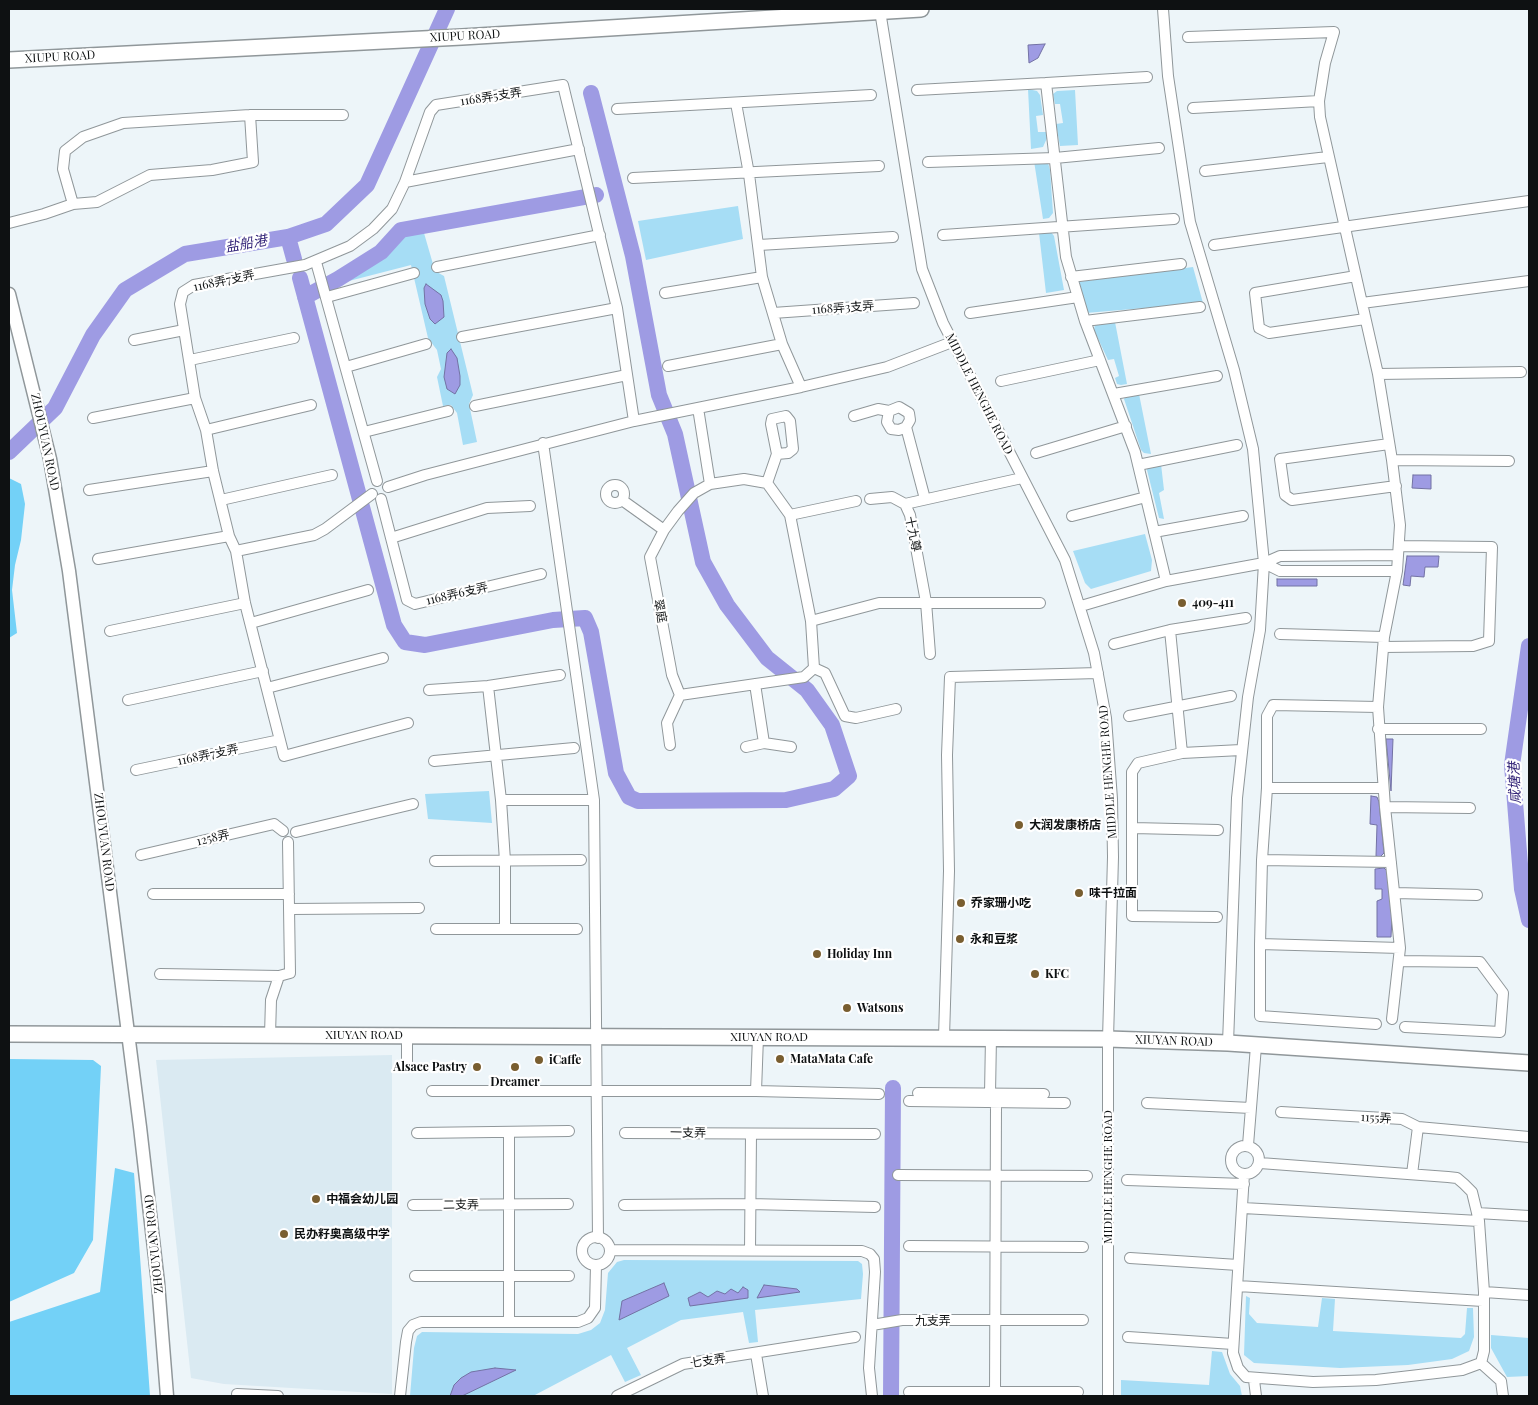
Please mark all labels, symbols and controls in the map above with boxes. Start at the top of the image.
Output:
street label: XIUPU ROAD [429,27,501,45]
street label: XIUPU ROAD [24,48,96,66]
street label: 1168弄5支弄 [459,85,523,109]
water label: 盐船港 [224,232,268,256]
street label: 1168弄7支弄 [192,267,256,295]
street label: 1168弄3支弄 [811,299,875,317]
street label: MIDDLE HENGHE ROAD [942,331,1016,457]
street label: ZHOUYUAN ROAD [28,392,62,492]
street label: 十九尊 [902,515,924,553]
street label: 1168弄6支弄 [424,580,490,608]
place label: 409-411 [1192,596,1234,610]
marker: 409-411 [1176,597,1188,609]
street label: 翠庭 [651,598,669,624]
street label: MIDDLE HENGHE ROAD [1096,705,1120,839]
street label: 1168弄7支弄 [176,741,240,769]
water label: 咸塘港 [1506,762,1524,804]
street label: ZHOUYUAN ROAD [91,792,117,892]
place label: 大润发康桥店 [1029,818,1101,832]
marker: 大润发康桥店 [1013,819,1025,831]
street label: 1258弄 [195,827,231,849]
place label: 味千拉面 [1089,886,1137,900]
marker: 味千拉面 [1073,887,1085,899]
place label: 乔家珊小吃 [971,896,1031,910]
marker: 乔家珊小吃 [955,897,967,909]
place label: 永和豆浆 [970,932,1018,946]
marker: 永和豆浆 [954,933,966,945]
place label: Holiday Inn [827,947,892,961]
marker: Holiday Inn [811,948,823,960]
place label: KFC [1045,967,1069,981]
marker: KFC [1029,968,1041,980]
place label: Watsons [857,1001,903,1015]
marker: Watsons [841,1002,853,1014]
street label: XIUYAN ROAD [325,1028,403,1042]
street label: XIUYAN ROAD [730,1030,808,1044]
street label: XIUYAN ROAD [1135,1032,1213,1050]
place label: MataMata Cafe [790,1052,873,1066]
place label: iCaffe [549,1053,581,1067]
marker: MataMata Cafe [774,1053,786,1065]
marker: iCaffe [533,1054,545,1066]
place label: Alsace Pastry [393,1060,467,1074]
marker: Alsace Pastry [471,1061,483,1073]
marker: Dreamer [509,1061,521,1073]
place label: Dreamer [490,1075,540,1089]
street label: MIDDLE HENGHE ROAD [1101,1110,1115,1244]
street label: 1155弄 [1360,1110,1392,1126]
street label: 一支弄 [670,1125,706,1141]
place label: 中福会幼儿园 [326,1192,398,1206]
marker: 中福会幼儿园 [310,1193,322,1205]
street label: ZHOUYUAN ROAD [142,1194,166,1294]
street label: 二支弄 [443,1197,479,1213]
place label: 民办籽奥高级中学 [294,1227,390,1241]
marker: 民办籽奥高级中学 [278,1228,290,1240]
street label: 九支弄 [915,1314,951,1328]
street label: 七支弄 [689,1351,727,1371]

